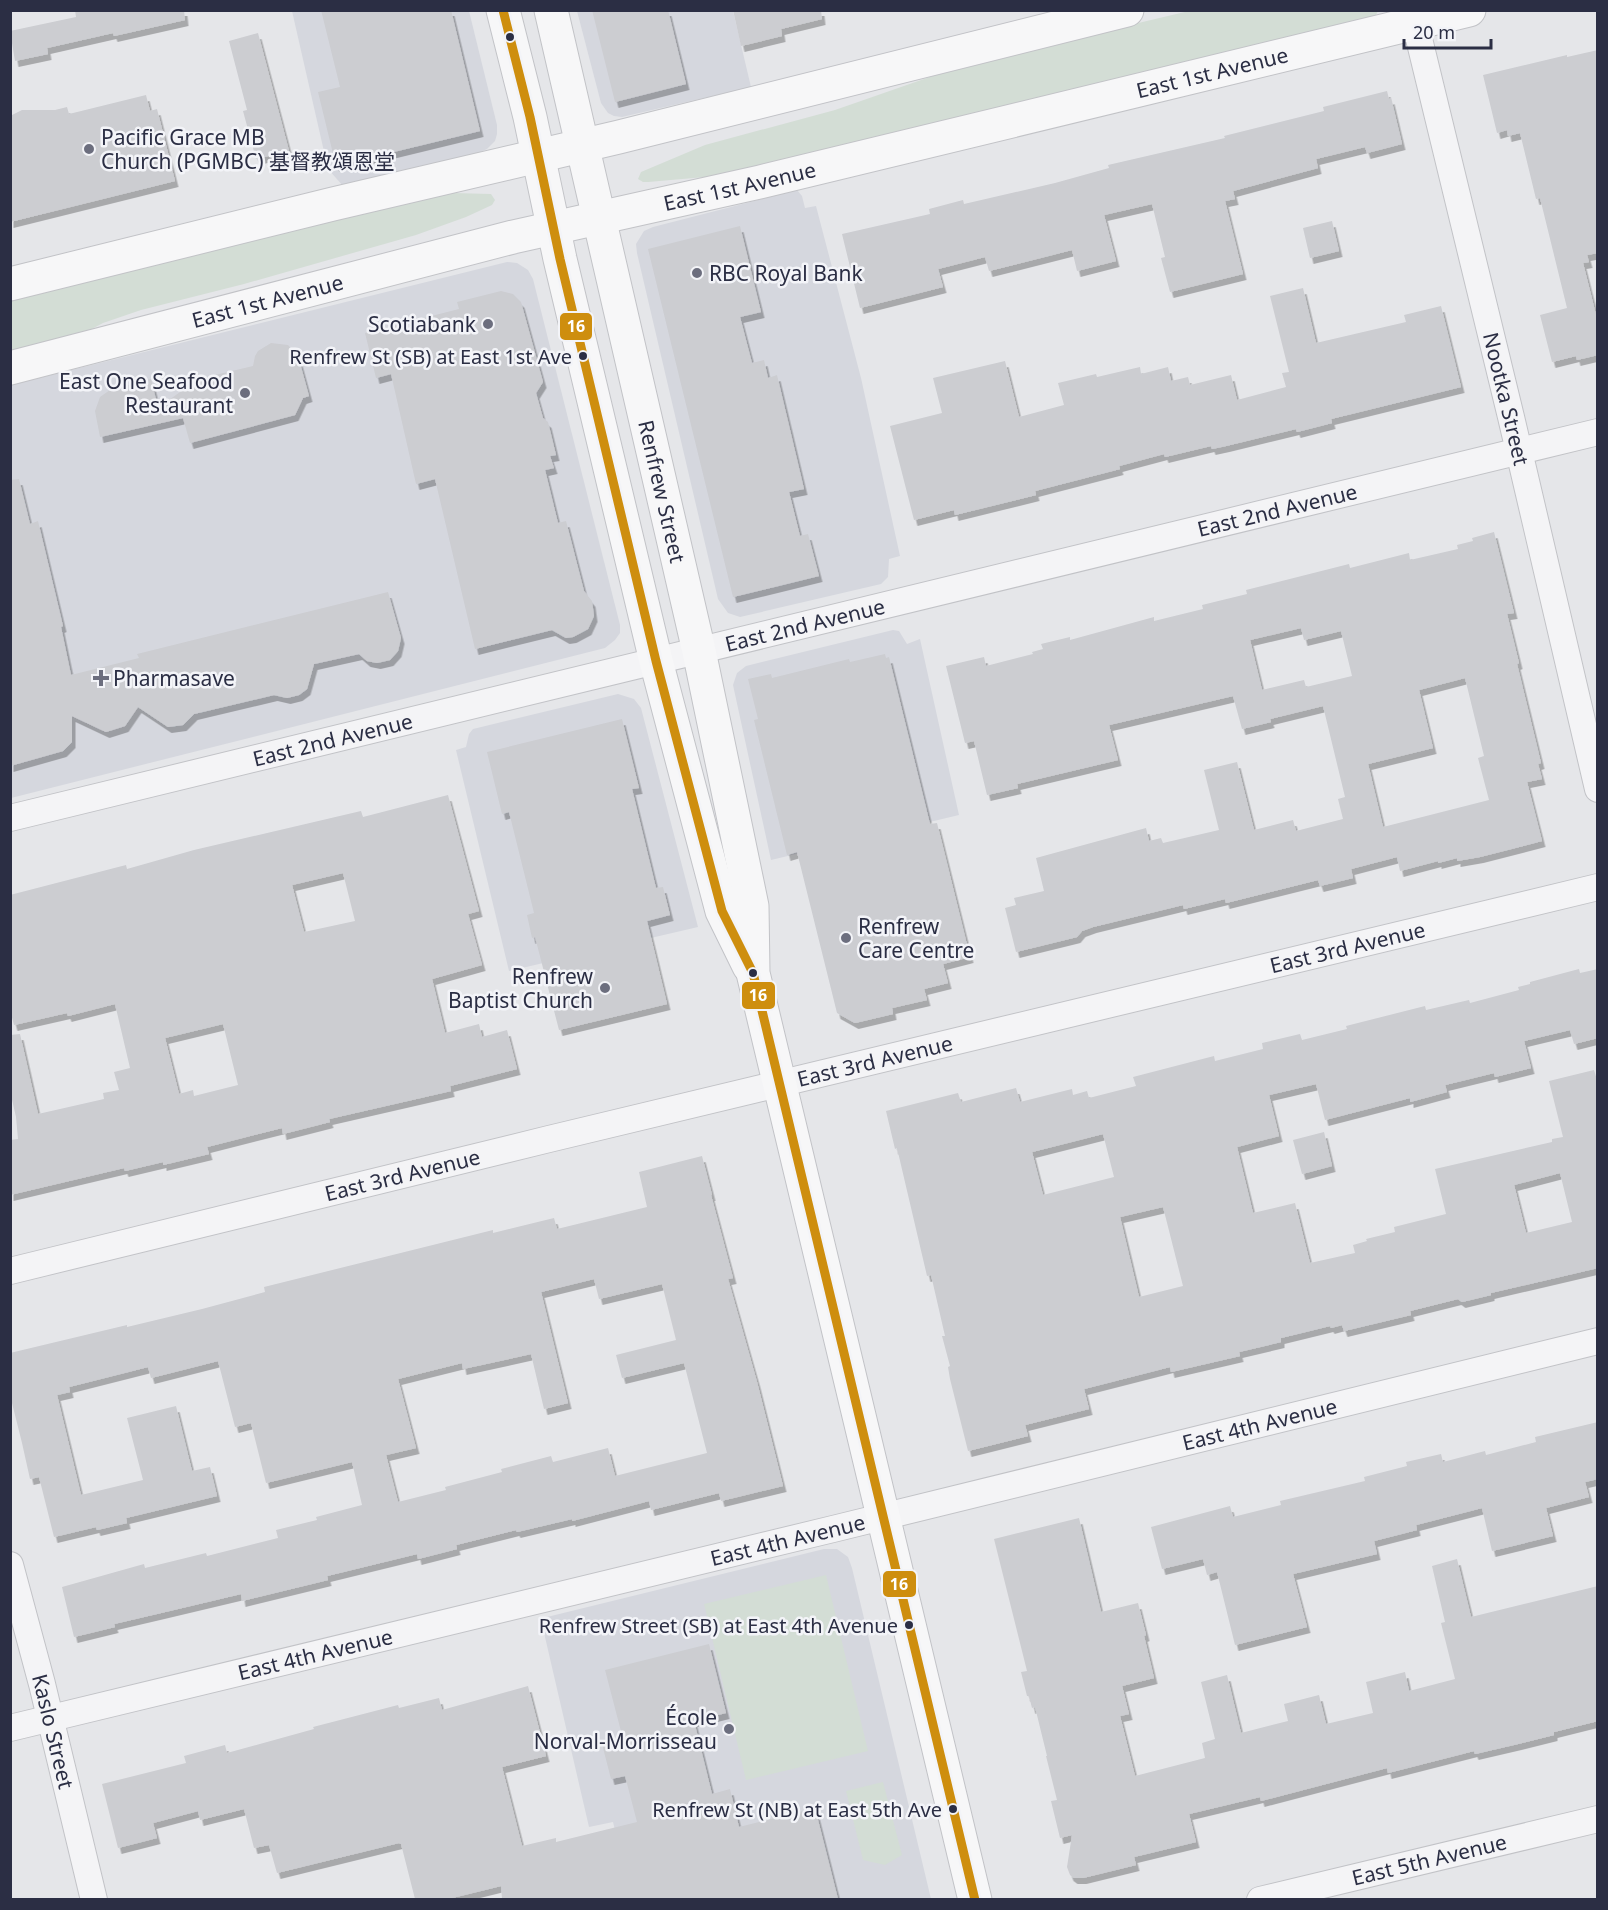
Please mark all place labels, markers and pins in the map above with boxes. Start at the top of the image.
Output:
unlabelled marker [504,31,516,43]
place label: Pacific Grace MB Church (PGMBC) 基督教頌恩堂 [101,123,395,175]
marker: Pacific Grace MB Church (PGMBC) 基督教頌恩堂 [82,142,96,156]
place label: RBC Royal Bank [709,259,864,287]
marker: RBC Royal Bank [690,266,704,280]
place label: Scotiabank [368,310,477,338]
marker: Scotiabank [481,317,495,331]
place label: Renfrew St (SB) at East 1st Ave [289,343,572,370]
marker: Renfrew St (SB) at East 1st Ave [577,350,589,362]
place label: East One Seafood Restaurant [59,367,233,419]
marker: East One Seafood Restaurant [238,386,252,400]
place label: Pharmasave [113,664,235,692]
marker: Pharmasave [94,671,108,685]
place label: Renfrew Care Centre [858,912,974,964]
marker: Renfrew Care Centre [839,931,853,945]
place label: Renfrew Baptist Church [448,962,593,1014]
unlabelled marker [747,967,759,979]
marker: Renfrew Baptist Church [598,981,612,995]
place label: Renfrew Street (SB) at East 4th Avenue [539,1612,898,1639]
marker: Renfrew Street (SB) at East 4th Avenue [903,1619,915,1631]
place label: École Norval-Morrisseau [534,1703,717,1755]
marker: École Norval-Morrisseau [722,1722,736,1736]
place label: Renfrew St (NB) at East 5th Ave [652,1796,942,1823]
marker: Renfrew St (NB) at East 5th Ave [947,1803,959,1815]

